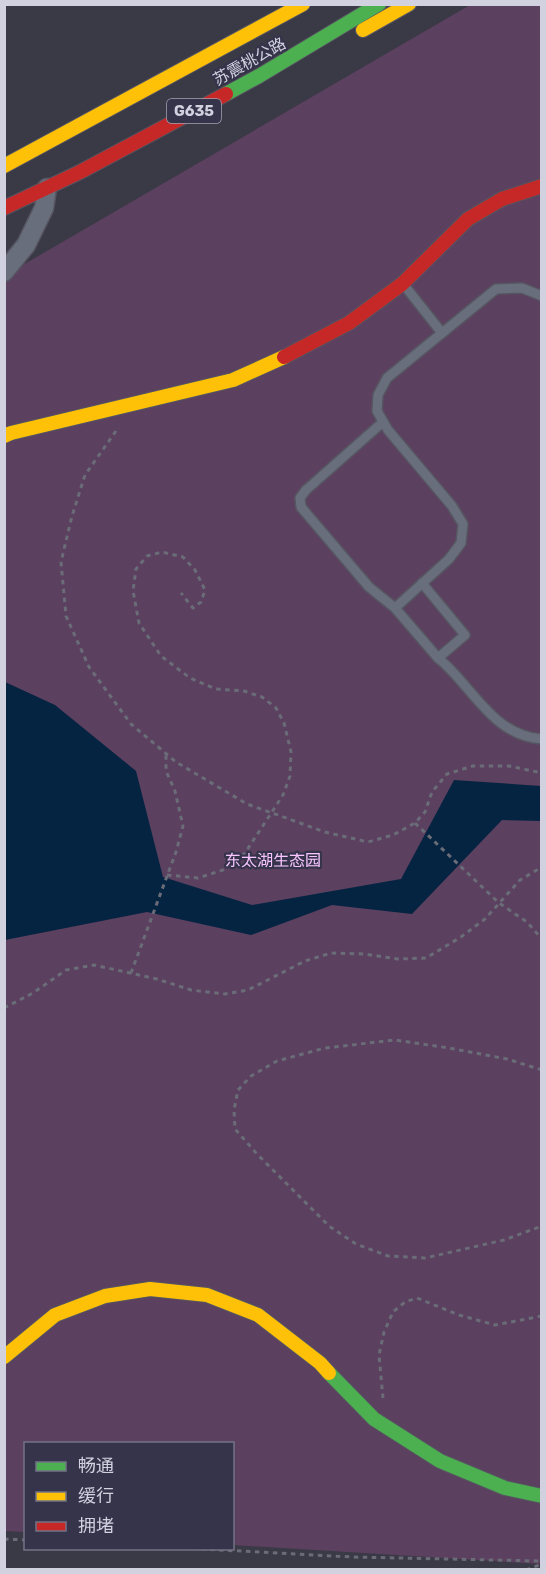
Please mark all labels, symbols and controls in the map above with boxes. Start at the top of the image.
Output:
street label: 苏震桃公路 [210,34,289,89]
road number: G635 [167,99,221,123]
park label: 东太湖生态园 [225,851,321,870]
legend [24,1442,234,1550]
text: 畅通 [78,1455,114,1477]
text: 缓行 [78,1485,114,1507]
text: 拥堵 [78,1515,114,1537]

